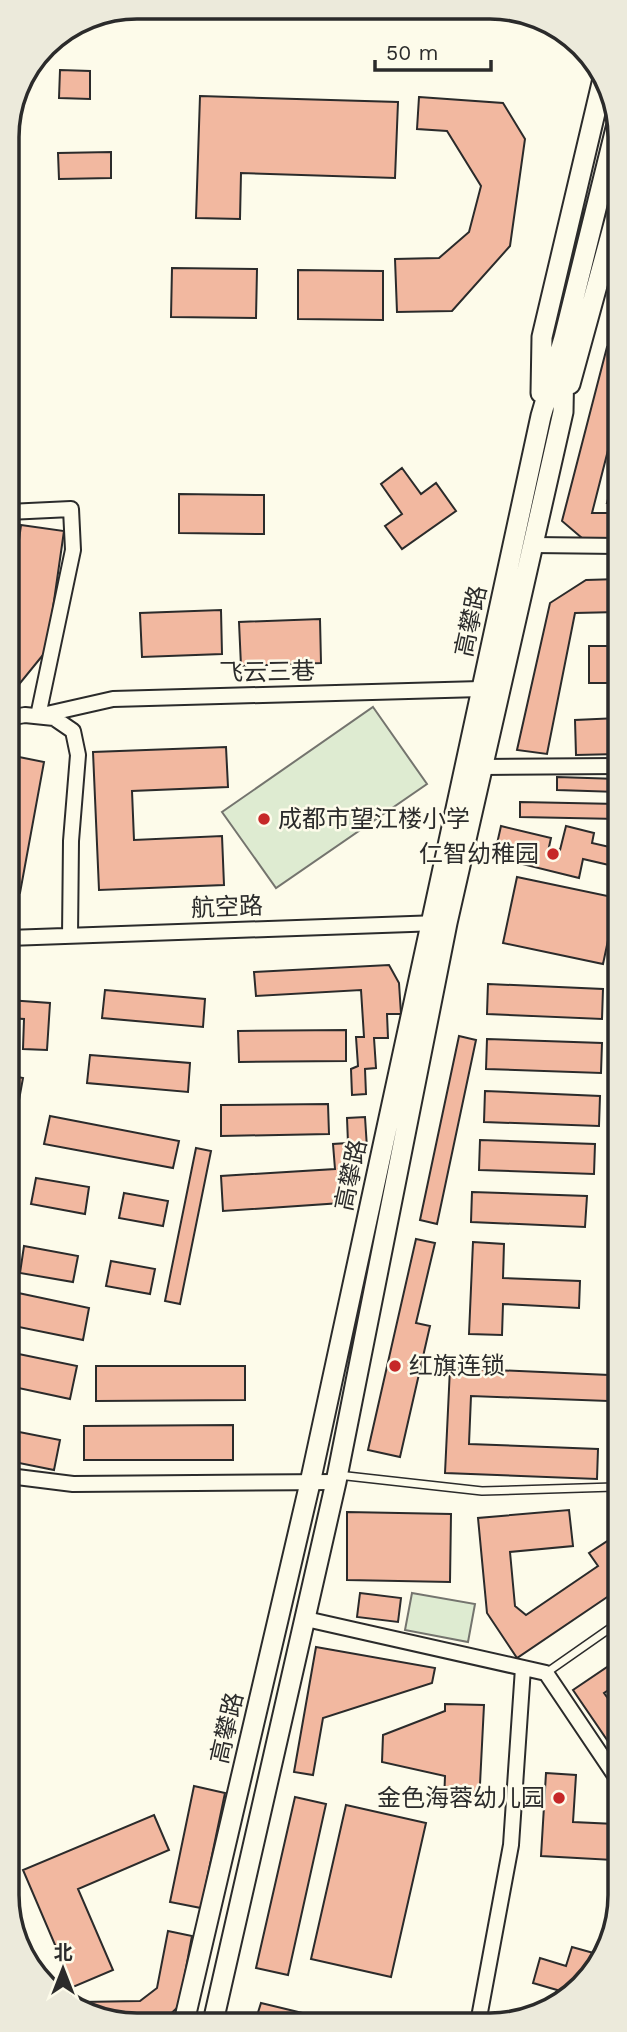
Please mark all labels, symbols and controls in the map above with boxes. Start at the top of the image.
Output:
scale bar [375,28,490,72]
text: 50 m [386,40,438,65]
street label: 高攀路 [450,583,492,659]
street label: 飞云三巷 [219,657,315,687]
place label: 成都市望江楼小学 [278,805,470,833]
marker: 成都市望江楼小学 [256,811,272,827]
place label: 仁智幼稚园 [419,840,539,868]
marker: 仁智幼稚园 [545,846,561,862]
street label: 航空路 [191,892,263,922]
street label: 高攀路 [330,1137,372,1213]
place label: 红旗连锁 [409,1352,505,1380]
marker: 红旗连锁 [387,1358,403,1374]
street label: 高攀路 [205,1690,249,1766]
place label: 金色海蓉幼儿园 [377,1784,545,1812]
marker: 金色海蓉幼儿园 [551,1790,567,1806]
north arrow [28,1934,98,2004]
text: 北 [53,1941,73,1964]

